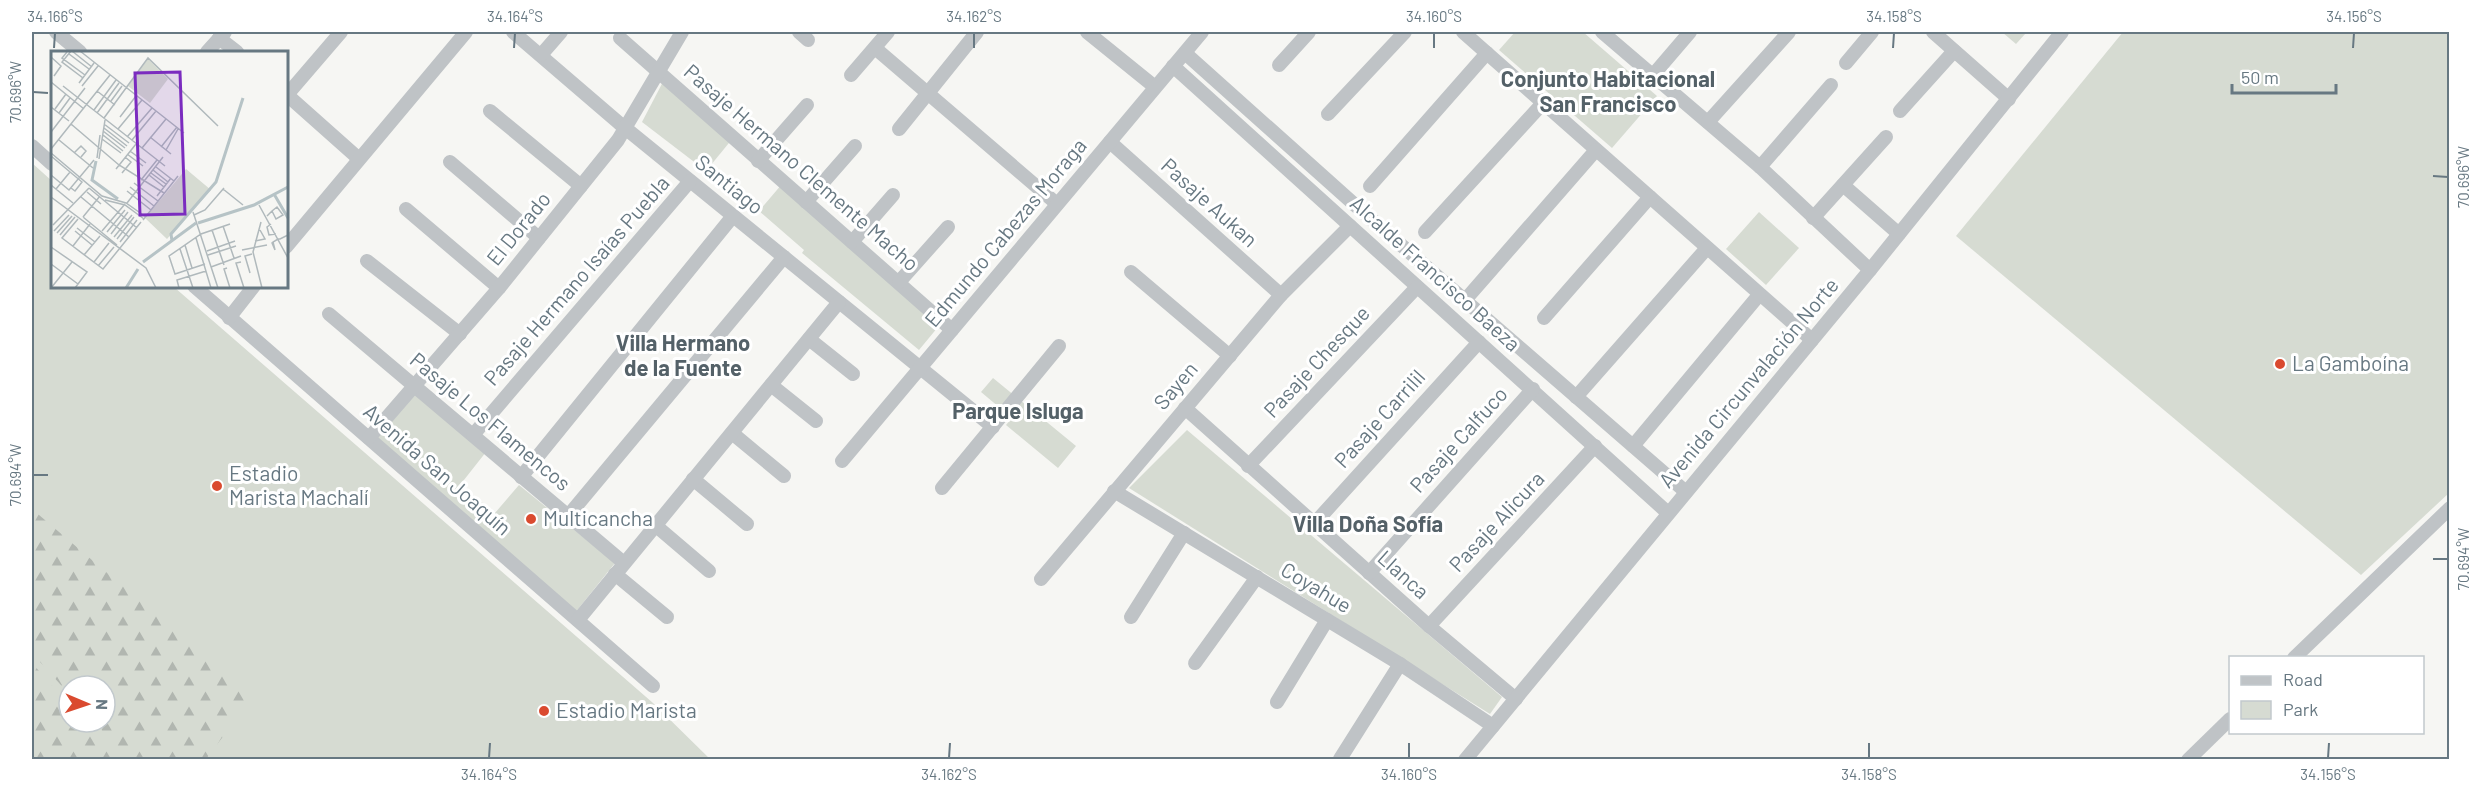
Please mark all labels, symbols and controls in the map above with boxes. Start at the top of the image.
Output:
text: 34.166°S [27,7,83,25]
text: 34.164°S [487,7,543,25]
text: 34.162°S [946,7,1002,25]
text: 34.160°S [1406,7,1462,25]
text: 34.158°S [1866,7,1922,25]
text: 34.156°S [2326,7,2382,25]
inset map [51,51,288,288]
scale bar [2232,57,2336,95]
street label: Pasaje Hermano Clemente Macho [680,58,924,276]
text: 70.696°W [6,61,24,123]
district label: Conjunto Habitacional San Francisco [1501,65,1715,116]
text: 50 m [2241,66,2279,88]
street label: Edmundo Cabezas Moraga [919,133,1091,331]
text: 70.696°W [2454,146,2472,208]
street label: Santiago [691,149,769,219]
street label: Pasaje Aukan [1157,152,1263,252]
street label: Pasaje Hermano Isaías Puebla [478,170,674,390]
street label: El Dorado [481,186,555,270]
street label: Alcalde Francisco Baeza [1346,190,1526,356]
street label: Avenida Circunvalación Norte [1653,272,1843,492]
street label: Pasaje Chesque [1258,300,1374,422]
district label: Villa Hermano de la Fuente [616,329,750,380]
street label: Pasaje Los Flamencos [406,346,576,495]
place label: La Gamboína [2292,350,2409,375]
street label: Sayen [1148,356,1202,414]
marker: La Gamboína [2273,357,2287,371]
street label: Pasaje Carrilil [1328,364,1429,472]
street label: Pasaje Calfuco [1404,381,1512,497]
district label: Parque Isluga [952,397,1084,423]
street label: Avenida San Joaquín [359,398,517,540]
text: 70.694°W [6,444,24,506]
place label: Estadio Marista Machalí [229,460,369,509]
street label: Pasaje Alicura [1443,466,1549,576]
marker: Estadio Marista Machalí [210,479,224,493]
place label: Multicancha [543,505,653,530]
district label: Villa Doña Sofía [1293,510,1443,536]
marker: Multicancha [524,512,538,526]
text: 70.694°W [2454,528,2472,590]
street label: Llanca [1373,544,1435,603]
street label: Coyahue [1277,556,1357,617]
legend [2229,656,2424,734]
text: Road [2283,668,2323,690]
north arrow [57,674,117,734]
place label: Estadio Marista [556,697,697,722]
text: Park [2283,698,2318,720]
text: N [93,699,112,710]
marker: Estadio Marista [537,704,551,718]
text: 34.164°S [461,765,517,783]
text: 34.162°S [921,765,977,783]
text: 34.160°S [1381,765,1437,783]
text: 34.158°S [1841,765,1897,783]
text: 34.156°S [2300,765,2356,783]

